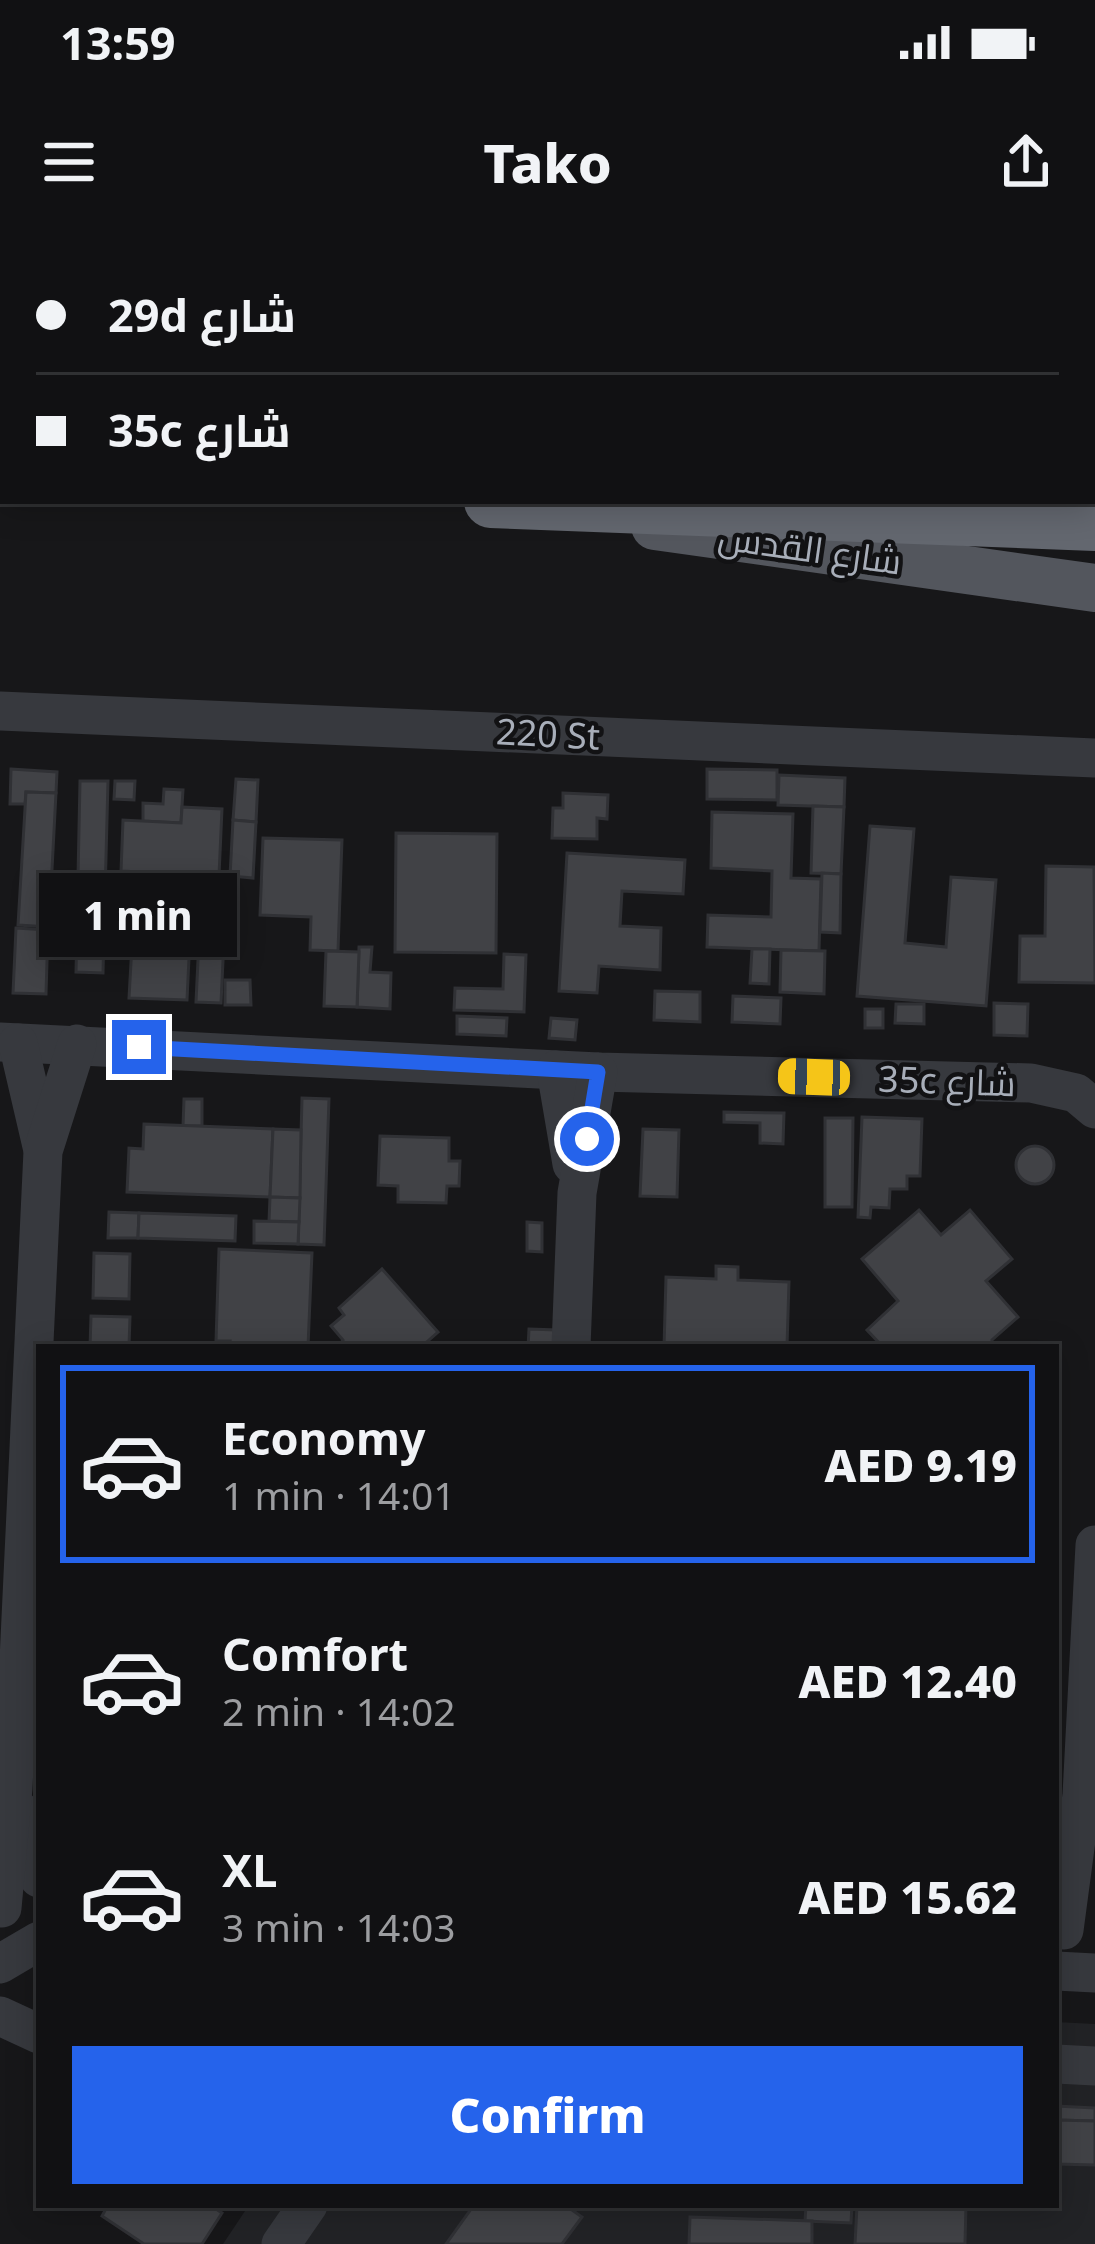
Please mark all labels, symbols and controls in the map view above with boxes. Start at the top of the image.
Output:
text: 13:59 [60,12,176,73]
text: Tako [483,125,612,199]
icon: menu [36,129,102,195]
icon: share [993,129,1059,195]
text: 29d شارع [108,284,296,345]
text: 35c شارع [108,399,291,460]
street label: شارع القدس [715,511,905,587]
street label: 220 St [495,706,601,761]
callout: 1 min [40,873,238,957]
text: 1 min [84,888,192,941]
route end [112,1020,166,1074]
street label: 35c شارع [877,1054,1017,1108]
car [777,1058,851,1096]
route start [560,1112,614,1166]
text: Economy [222,1407,426,1468]
icon: car [78,1410,186,1518]
text: AED 9.19 [825,1434,1017,1495]
text: 1 min · 14:01 [222,1468,456,1521]
text: Comfort [222,1623,408,1684]
icon: car [78,1626,186,1734]
text: AED 12.40 [799,1650,1017,1711]
text: 2 min · 14:02 [222,1684,456,1737]
text: XL [222,1839,277,1900]
icon: car [78,1842,186,1950]
text: AED 15.62 [799,1866,1017,1927]
text: 3 min · 14:03 [222,1900,456,1953]
button: Confirm [72,2046,1023,2184]

